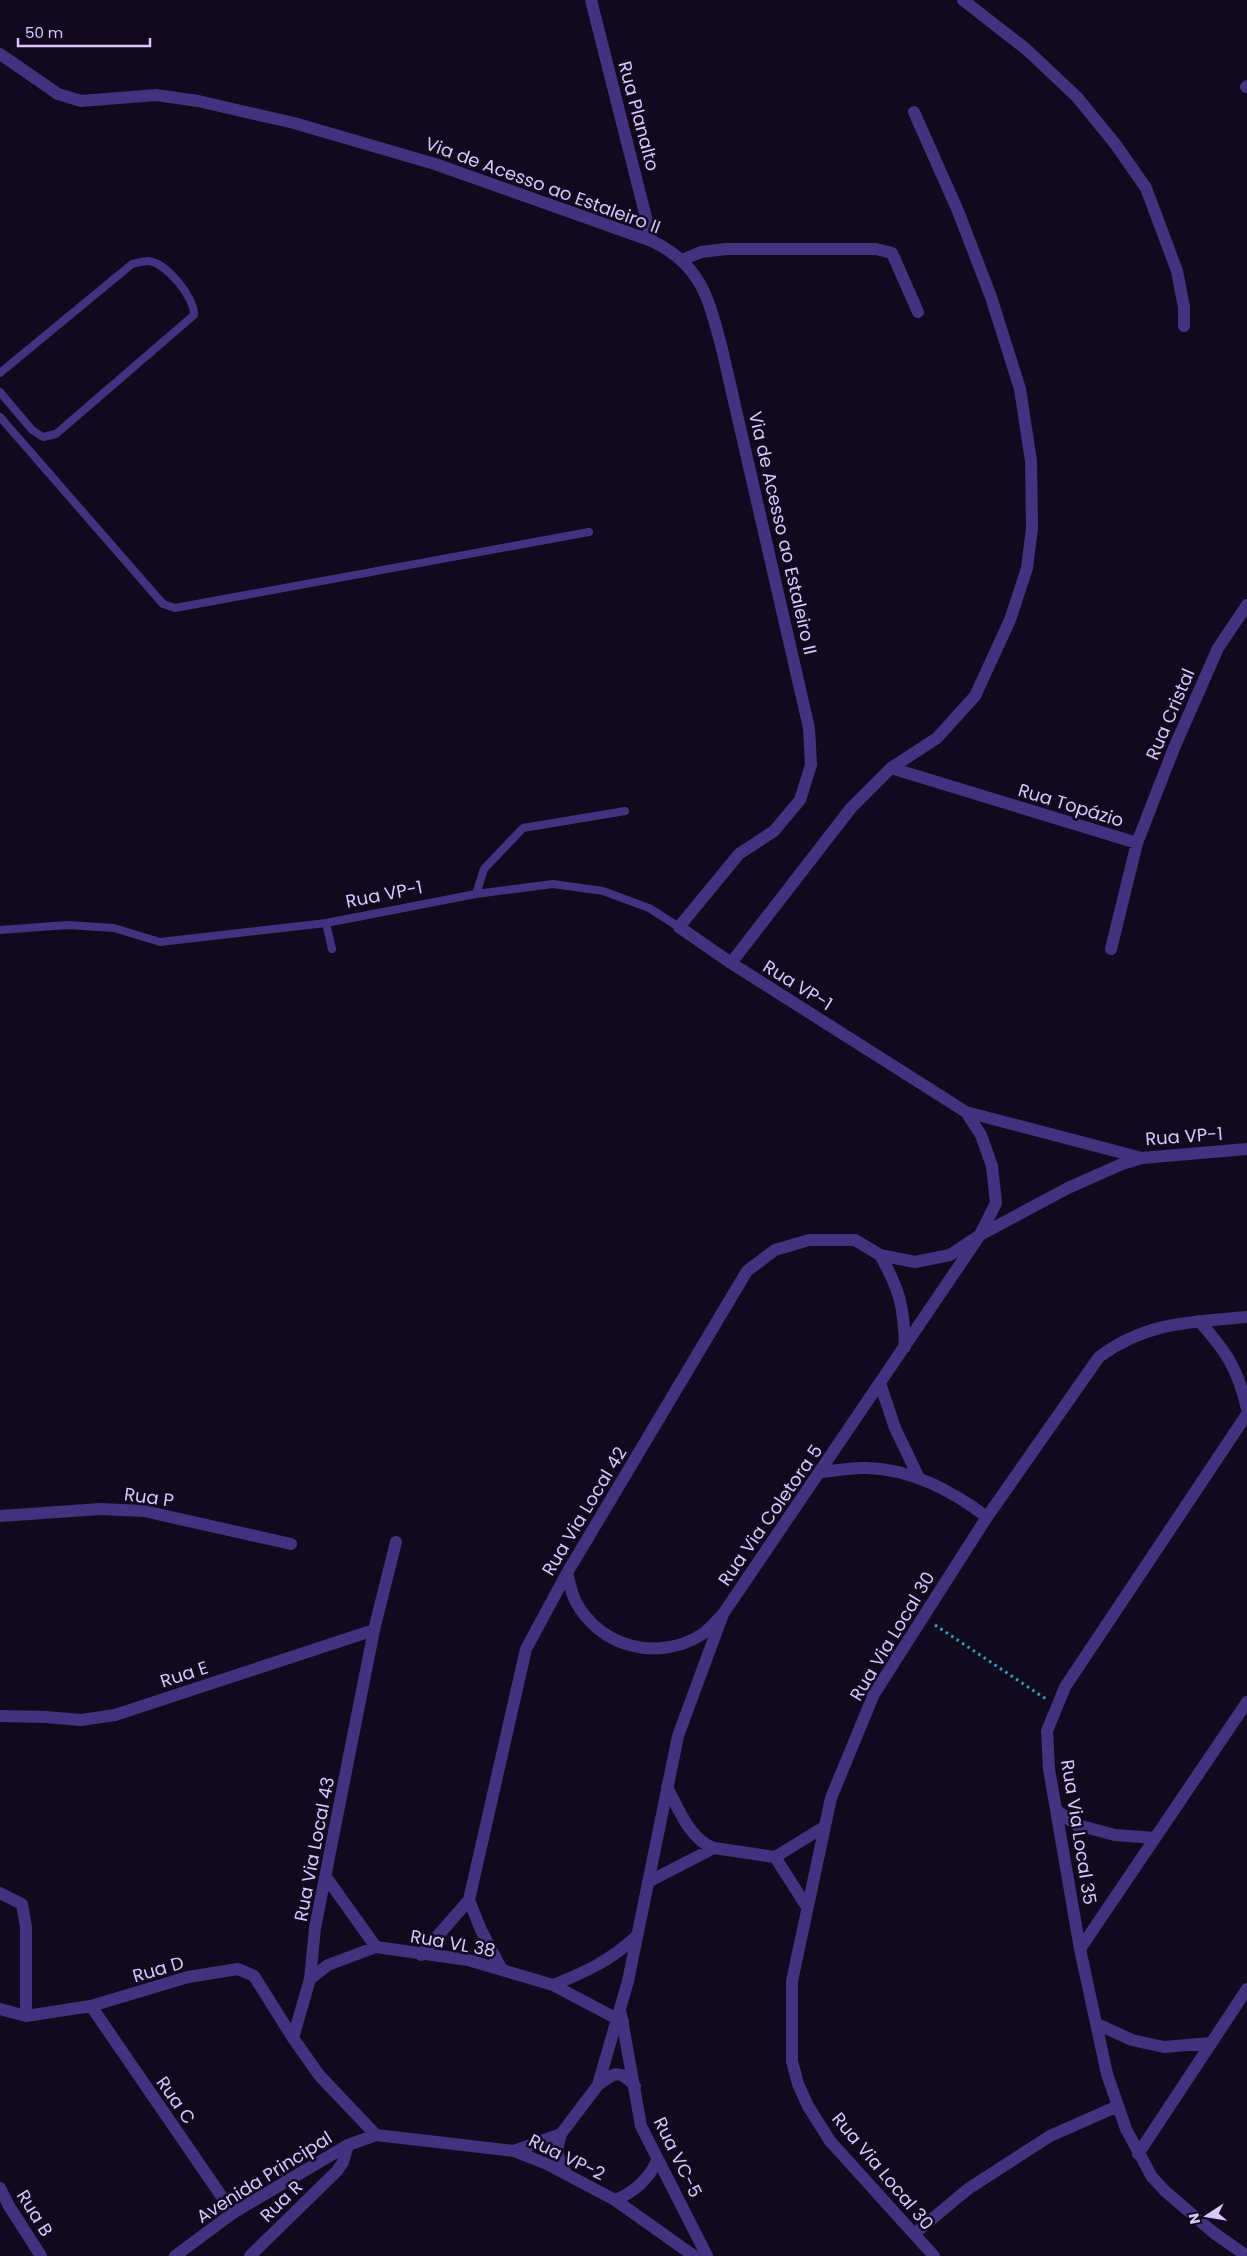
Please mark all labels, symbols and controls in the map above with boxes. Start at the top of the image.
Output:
scale bar [18,15,150,47]
text: 50 m [25,22,63,43]
street label: Rua Planalto [612,58,666,174]
street label: Via de Acesso ao Estaleiro II [422,131,664,239]
street label: Via de Acesso ao Estaleiro II [743,409,823,657]
street label: Rua Cristal [1140,664,1200,764]
street label: Rua Topázio [1015,777,1127,833]
street label: Rua VP-1 [343,874,425,914]
street label: Rua VP-1 [758,954,838,1016]
street label: Rua VP-1 [1144,1121,1224,1151]
street label: Rua Via Coletora 5 [712,1439,828,1591]
street label: Rua Via Local 42 [536,1442,632,1580]
street label: Rua P [123,1481,175,1513]
street label: Rua Via Local 30 [844,1567,940,1705]
street label: Rua E [157,1655,211,1693]
street label: Rua Via Local 35 [1055,1758,1103,1906]
street label: Rua Via Local 43 [288,1775,340,1923]
street label: Rua VL 38 [408,1923,498,1963]
street label: Rua D [129,1950,187,1988]
street label: Rua C [150,2071,202,2129]
street label: Rua Via Local 30 [826,2107,940,2235]
street label: Rua VC-5 [648,2113,708,2201]
street label: Avenida Principal [191,2125,337,2229]
street label: Rua VP-2 [525,2128,609,2186]
street label: Rua R [254,2175,308,2227]
street label: Rua B [11,2185,59,2241]
north arrow [1182,2191,1232,2241]
text: N [1183,2211,1205,2226]

